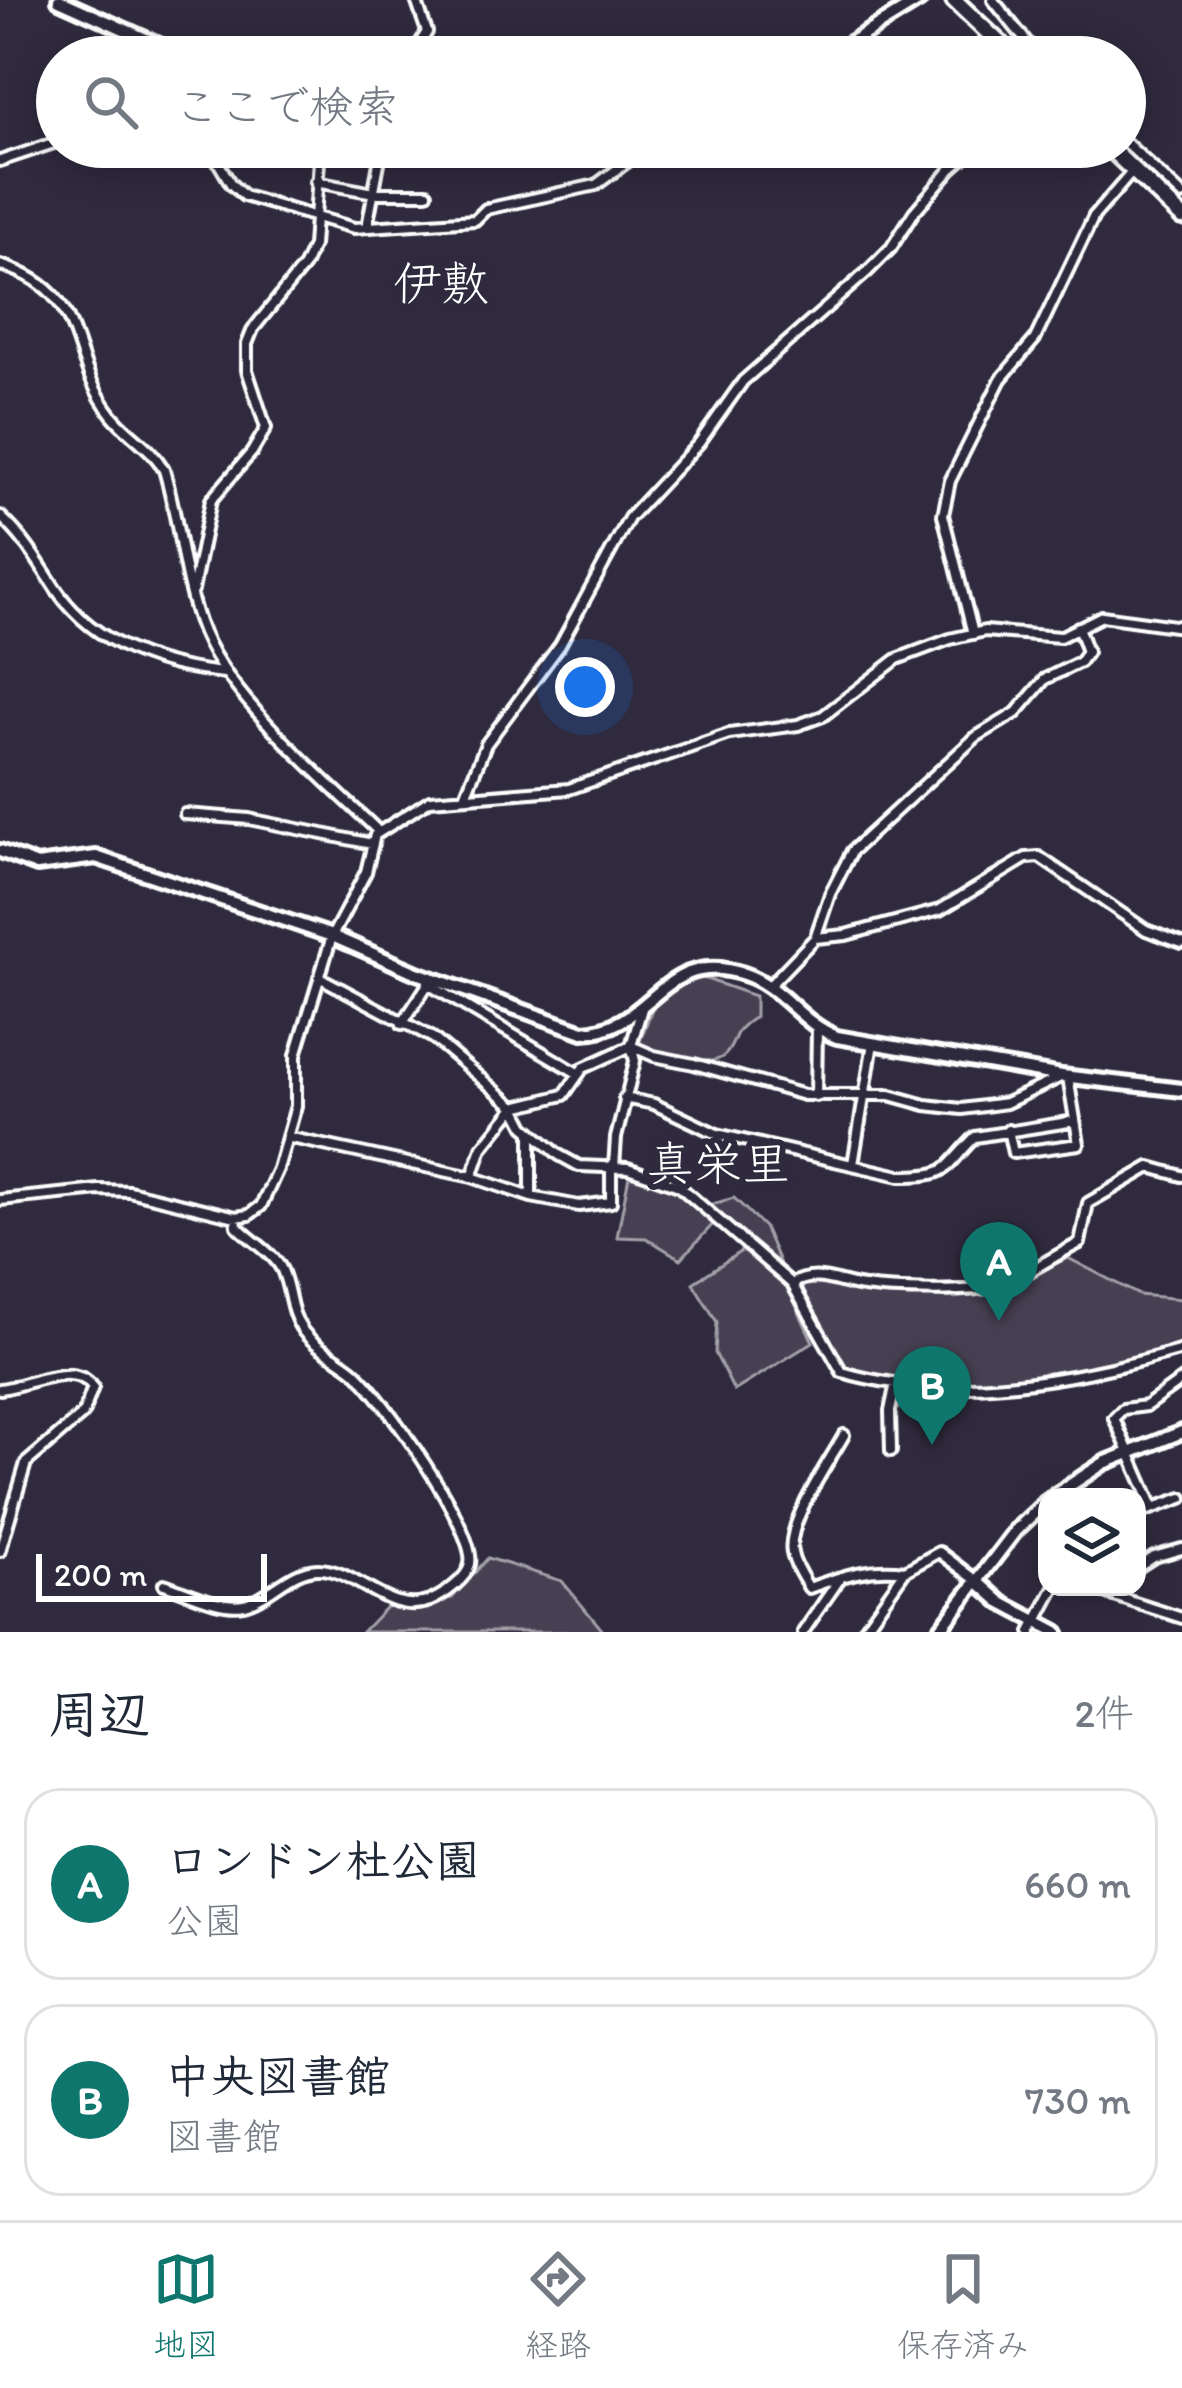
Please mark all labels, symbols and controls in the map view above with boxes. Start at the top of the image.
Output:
search box [36,36,1146,168]
icon: search [78,69,144,135]
text: ここで検索 [174,79,399,133]
district label: 伊敷 [393,254,489,312]
your location [555,657,615,717]
district label: 真栄里 [646,1134,790,1192]
pin: A [960,1222,1038,1321]
pin: B [893,1346,971,1445]
map controls [1038,1488,1146,1596]
button: layers [1038,1488,1146,1596]
scale bar [36,1548,267,1601]
text: 200 m [54,1555,147,1594]
text: 周辺 [48,1684,150,1745]
text: 2件 [1074,1690,1134,1737]
text: ロンドン杜公園 [165,1833,480,1887]
text: A [78,1861,102,1908]
text: 660 m [1024,1861,1131,1908]
text: 公園 [165,1897,243,1944]
text: 中央図書館 [165,2049,390,2103]
text: B [77,2077,103,2124]
text: 730 m [1025,2077,1131,2124]
text: 図書館 [165,2113,282,2160]
tab: 地図 [153,2246,219,2366]
tab: 経路 [525,2246,591,2366]
tab: 保存済み [897,2246,1029,2366]

